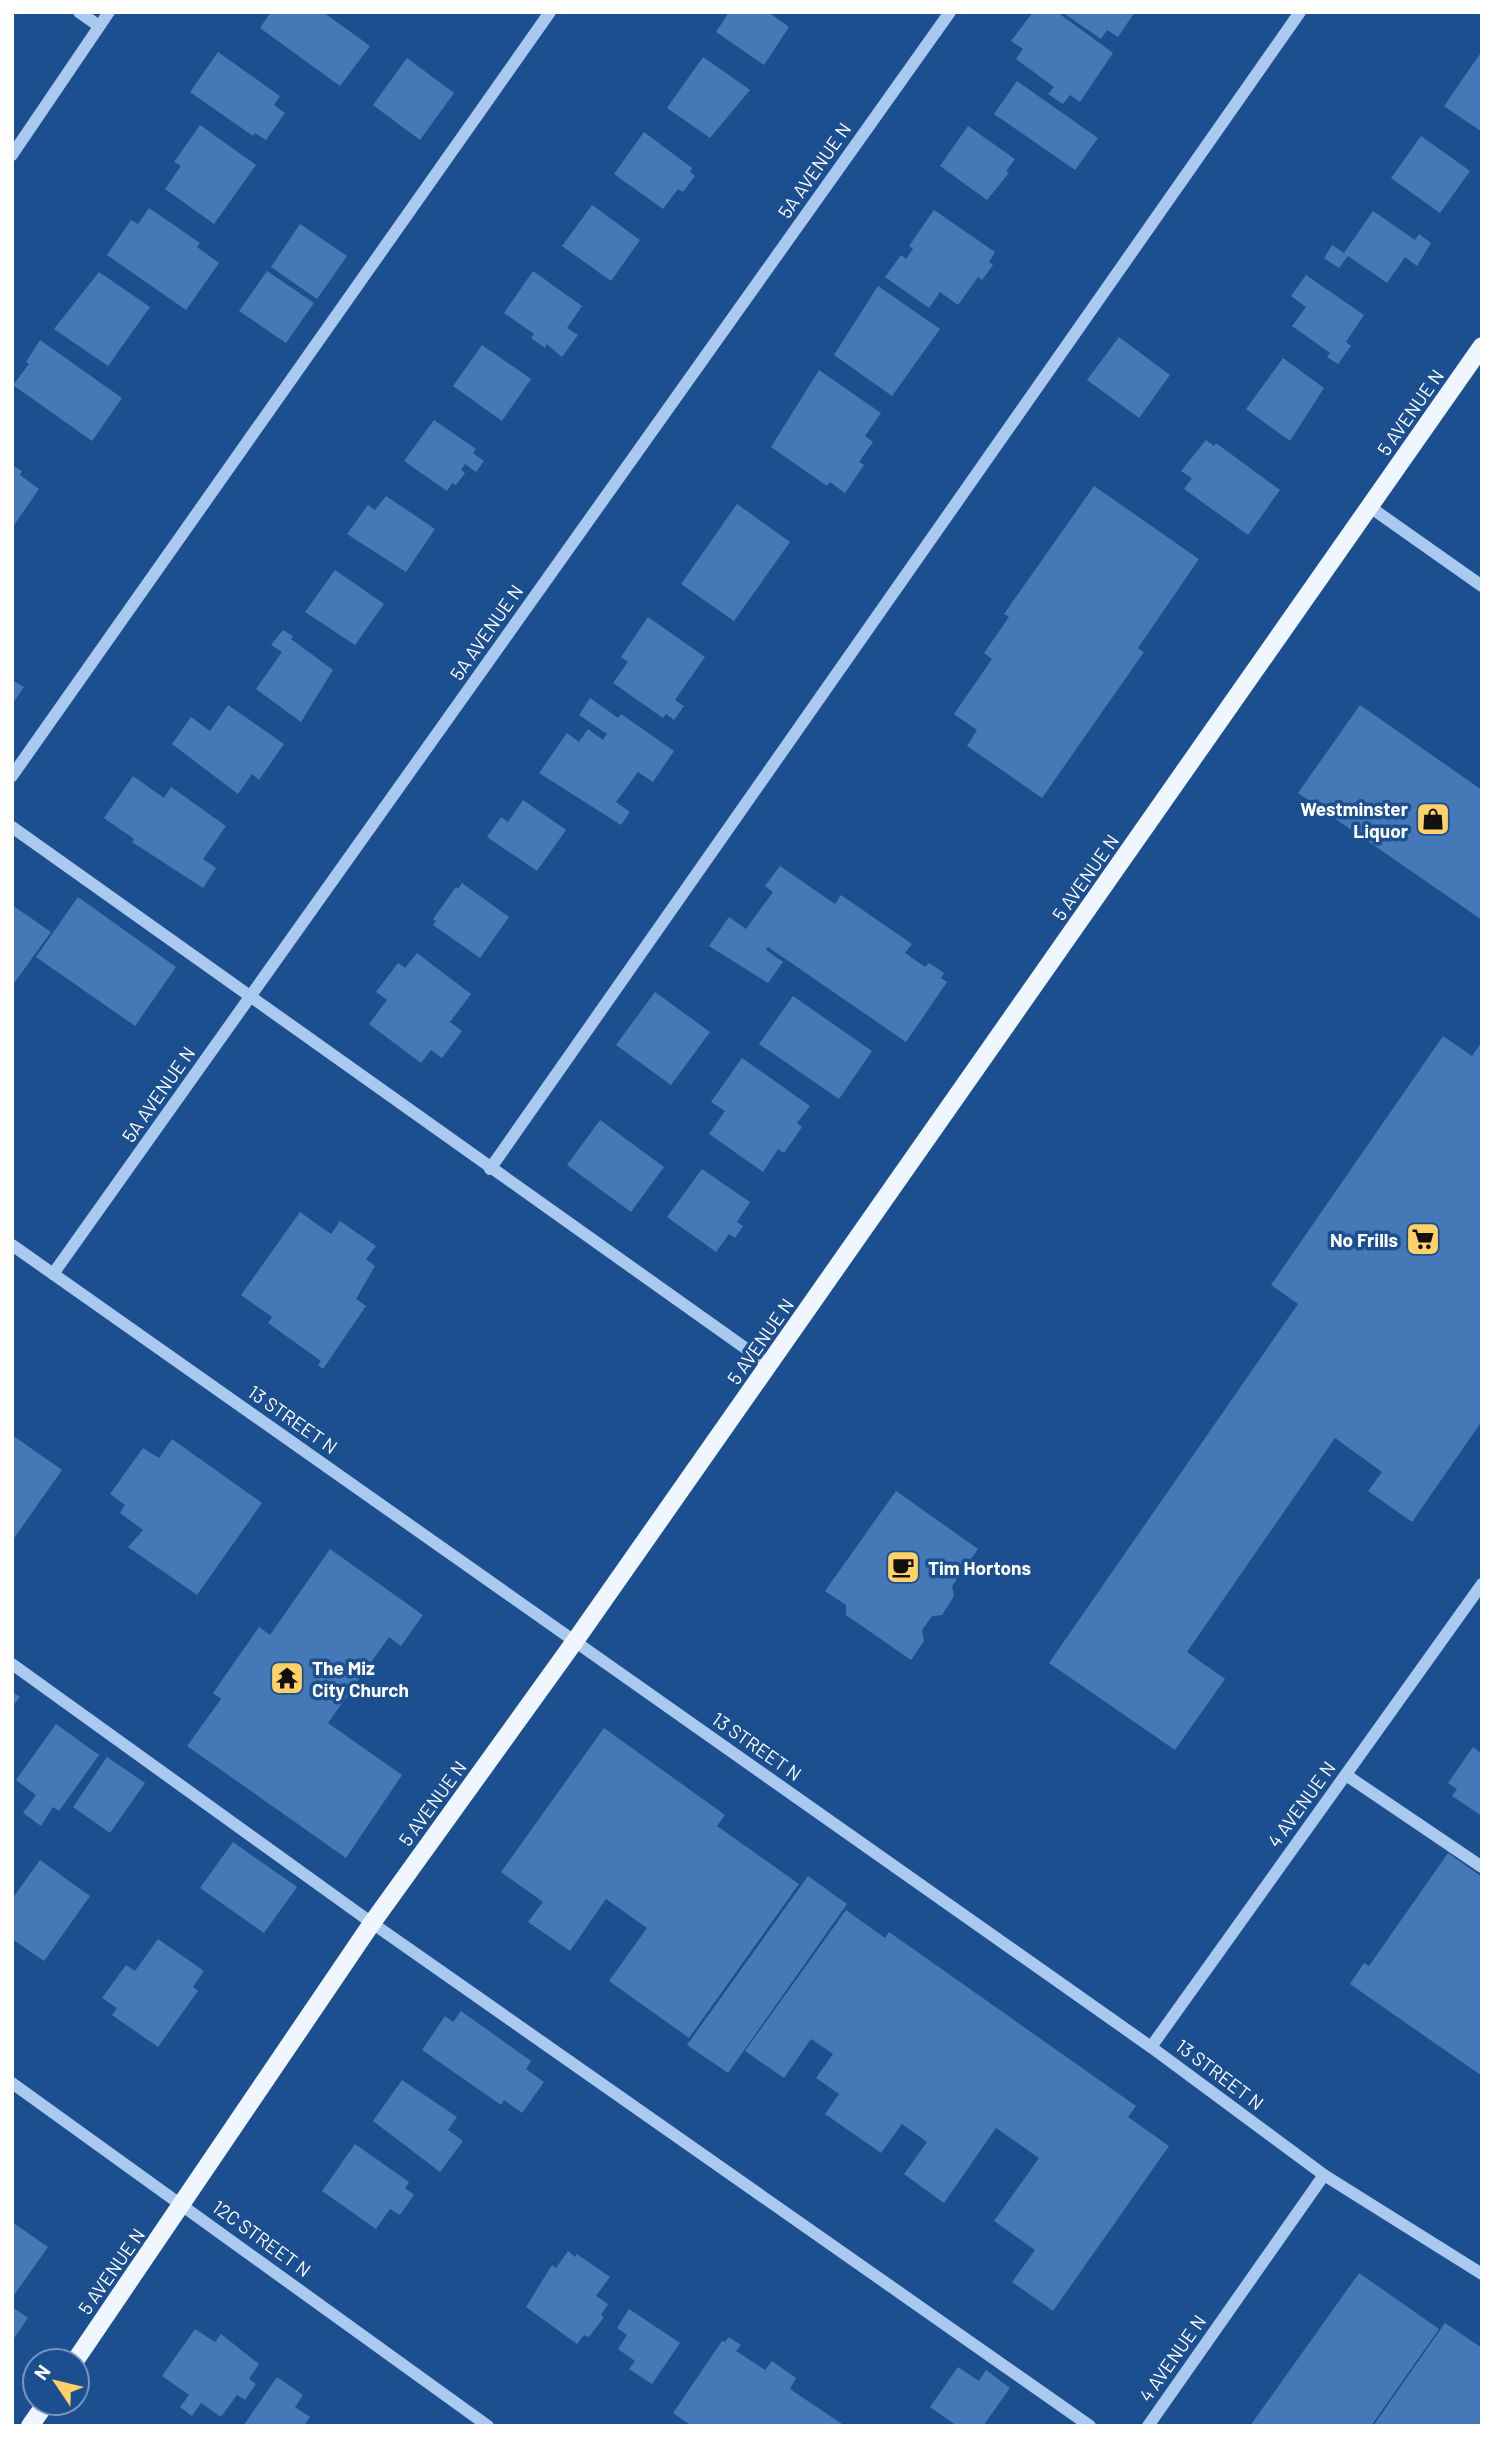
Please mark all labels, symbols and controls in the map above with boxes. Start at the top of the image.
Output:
street label: 5A AVENUE N [773,118,855,222]
street label: 5 AVENUE N [1372,364,1448,460]
street label: 5A AVENUE N [445,580,527,684]
place label: Westminster Liquor [1300,797,1409,842]
shop icon: Westminster Liquor [1414,800,1452,838]
street label: 5 AVENUE N [1047,829,1123,925]
street label: 5A AVENUE N [117,1042,199,1146]
supermarket icon: No Frills [1404,1220,1442,1258]
place label: No Frills [1330,1228,1398,1251]
street label: 5 AVENUE N [722,1293,798,1389]
street label: 13 STREET N [244,1380,342,1458]
cafe icon: Tim Hortons [884,1548,922,1586]
place label: Tim Hortons [928,1556,1031,1579]
place label: The Miz City Church [312,1656,409,1701]
temple icon: The Miz City Church [268,1659,306,1697]
street label: 13 STREET N [708,1707,806,1785]
street label: 5 AVENUE N [393,1756,471,1850]
street label: 4 AVENUE N [1262,1757,1340,1851]
street label: 13 STREET N [1172,2034,1268,2114]
street label: 12C STREET N [208,2195,316,2281]
street label: 5 AVENUE N [73,2223,149,2319]
street label: 4 AVENUE N [1134,2310,1210,2406]
north arrow [21,2347,91,2417]
text: N [29,2360,55,2384]

